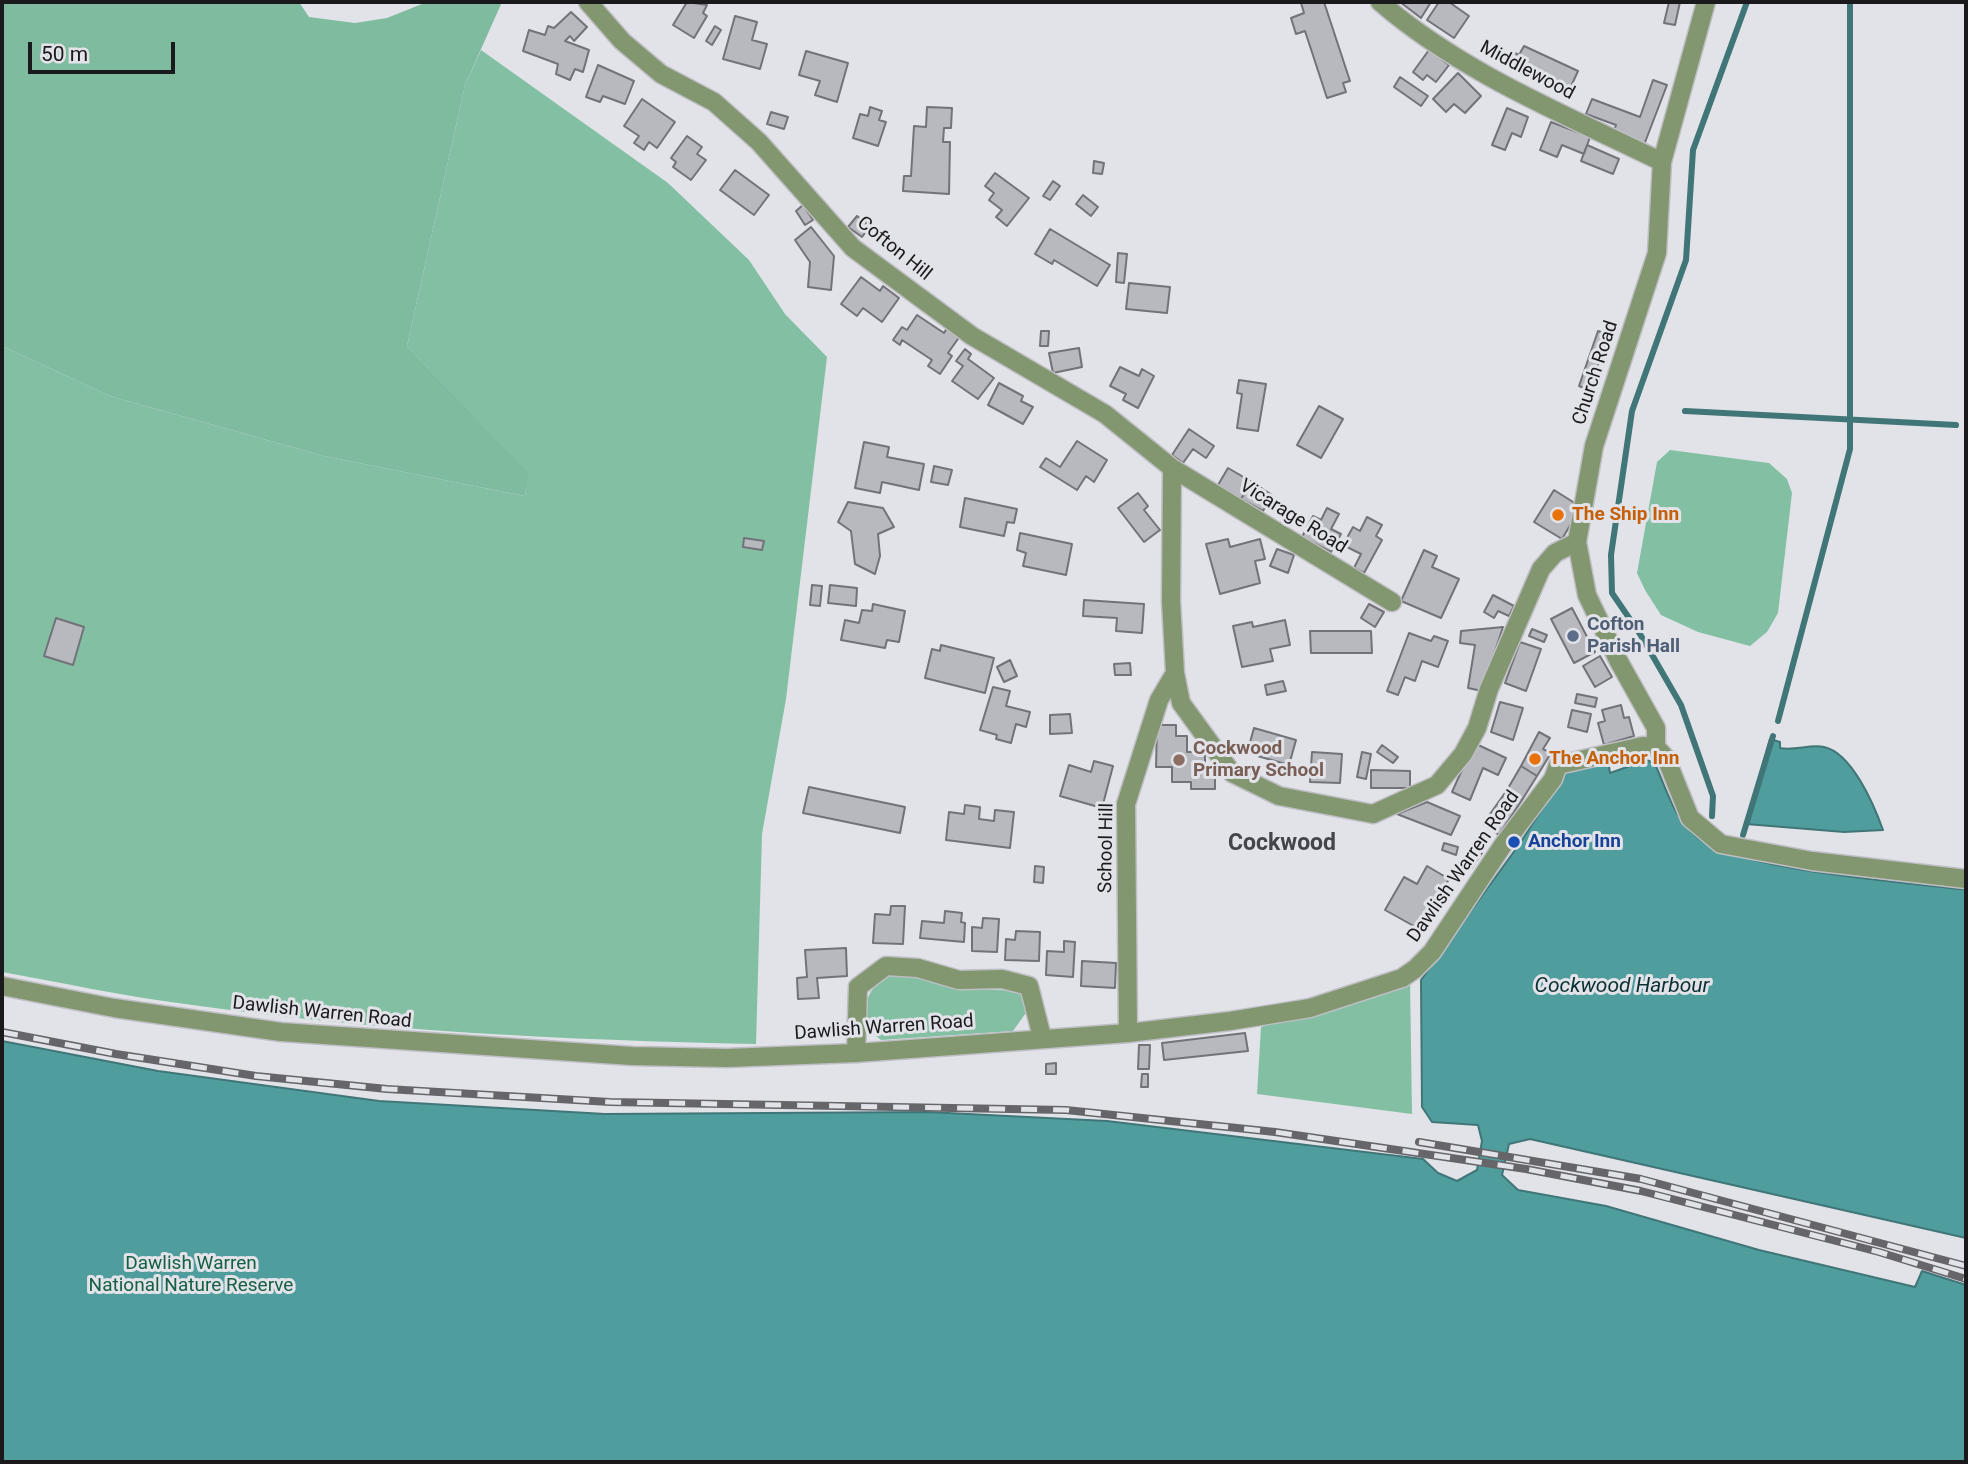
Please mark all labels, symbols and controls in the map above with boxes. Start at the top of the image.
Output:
scale bar [32,28,178,72]
street label: Middlewood [1476,37,1578,105]
text: 50 m [41,42,88,66]
street label: Cofton Hill [852,212,936,286]
street label: Church Road [1568,318,1624,428]
street label: Vicarage Road [1235,475,1351,559]
place label: The Ship Inn [1572,504,1679,526]
marker: The Ship Inn [1550,507,1566,523]
place label: Cofton Parish Hall [1587,614,1680,658]
marker: Cofton Parish Hall [1565,628,1581,644]
place label: Cockwood Primary School [1193,738,1324,782]
place label: The Anchor Inn [1549,748,1679,770]
marker: The Anchor Inn [1527,751,1543,767]
marker: Cockwood Primary School [1171,752,1187,768]
street label: Dawlish Warren Road [1403,787,1525,947]
street label: School Hill [1095,803,1119,893]
district label: Cockwood [1228,830,1336,858]
place label: Anchor Inn [1528,831,1621,853]
marker: Anchor Inn [1506,834,1522,850]
water label: Cockwood Harbour [1535,974,1709,1000]
street label: Dawlish Warren Road [231,992,413,1034]
street label: Dawlish Warren Road [794,1010,974,1046]
park label: Dawlish Warren National Nature Reserve [89,1253,293,1297]

